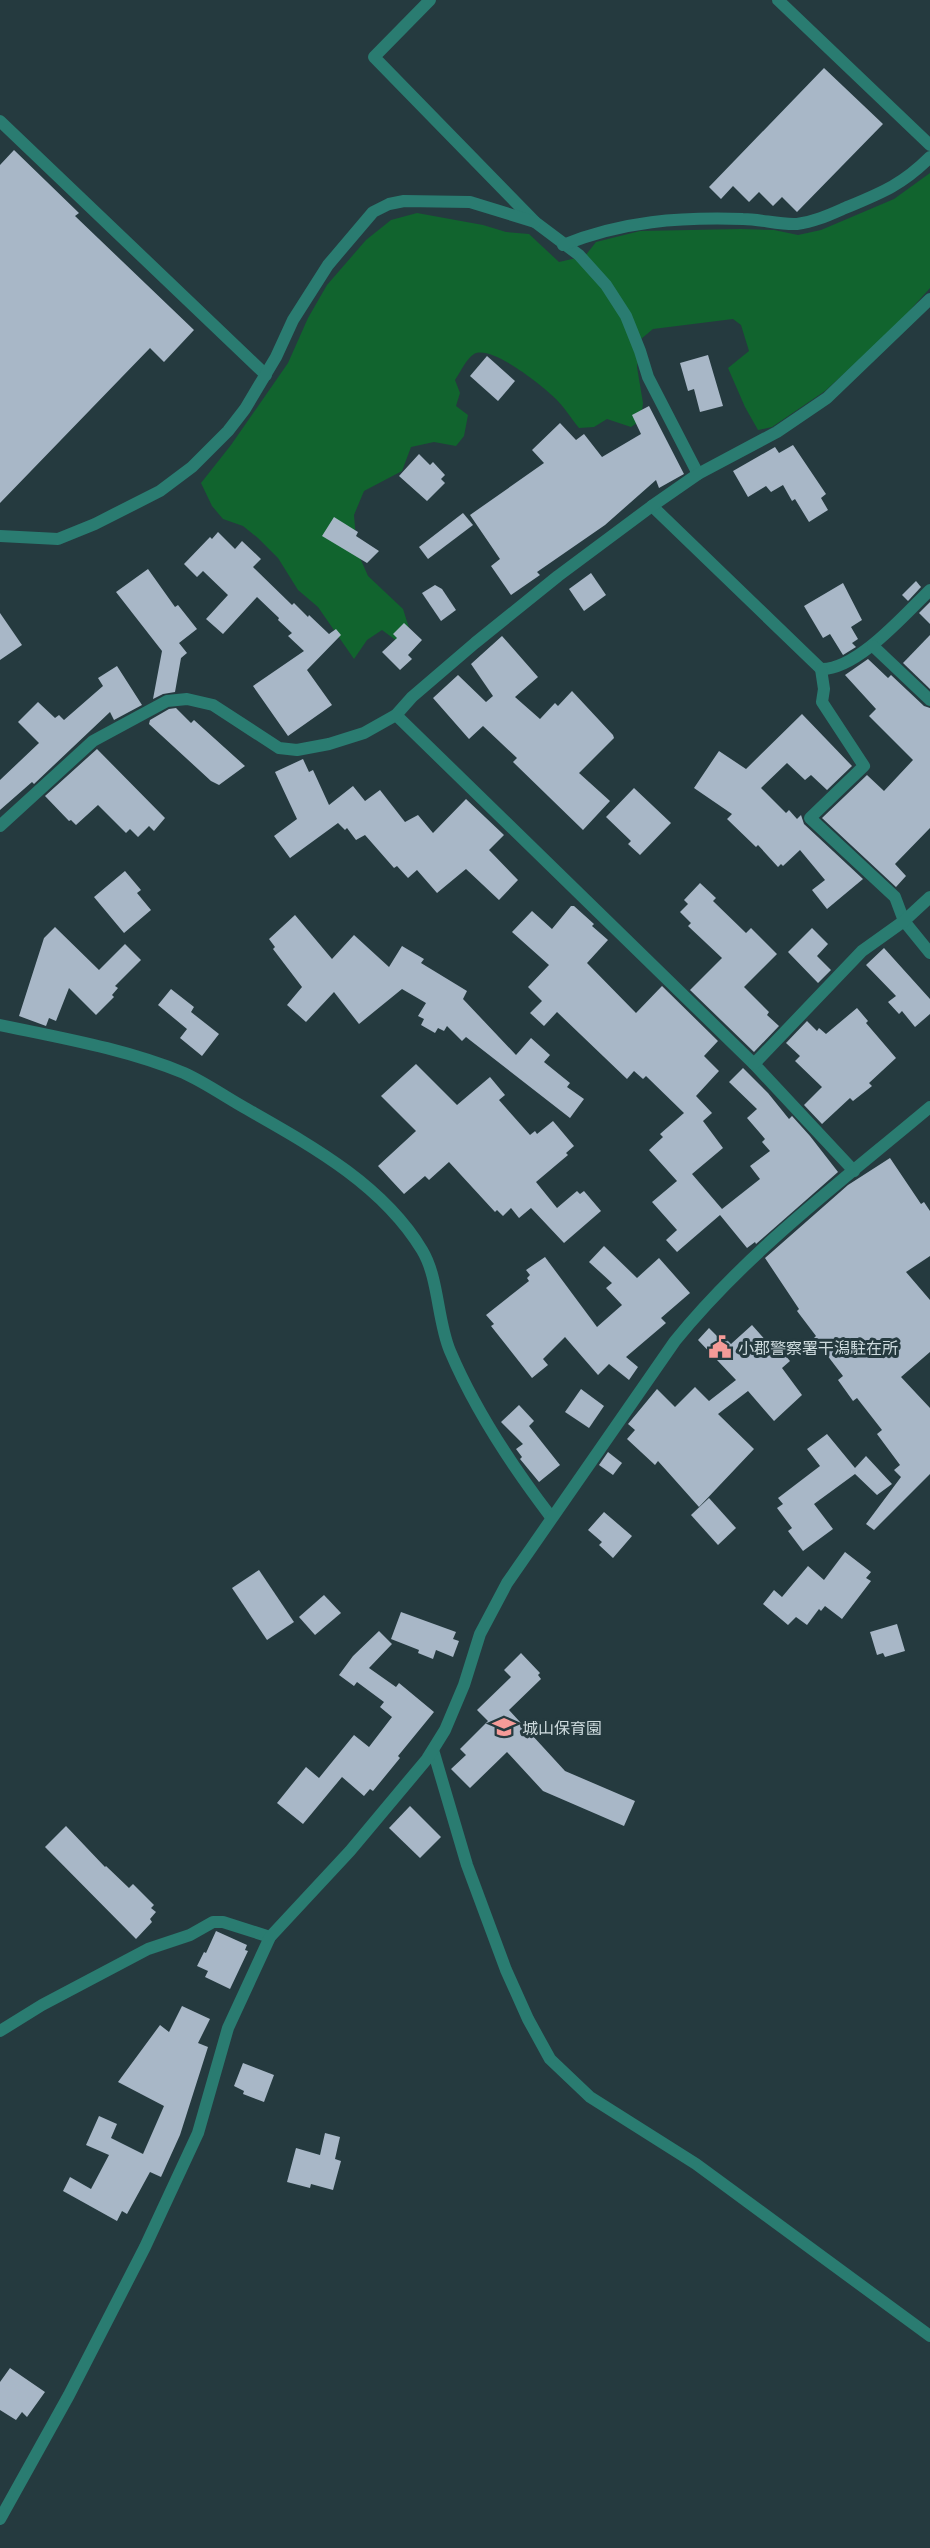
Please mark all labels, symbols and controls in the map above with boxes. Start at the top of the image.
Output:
public building icon: 小郡警察署干潟駐在所 [707,1334,733,1360]
place label: 小郡警察署干潟駐在所 [738,1338,898,1357]
school or university icon: 城山保育園 [491,1714,517,1740]
place label: 城山保育園 [522,1718,602,1737]

